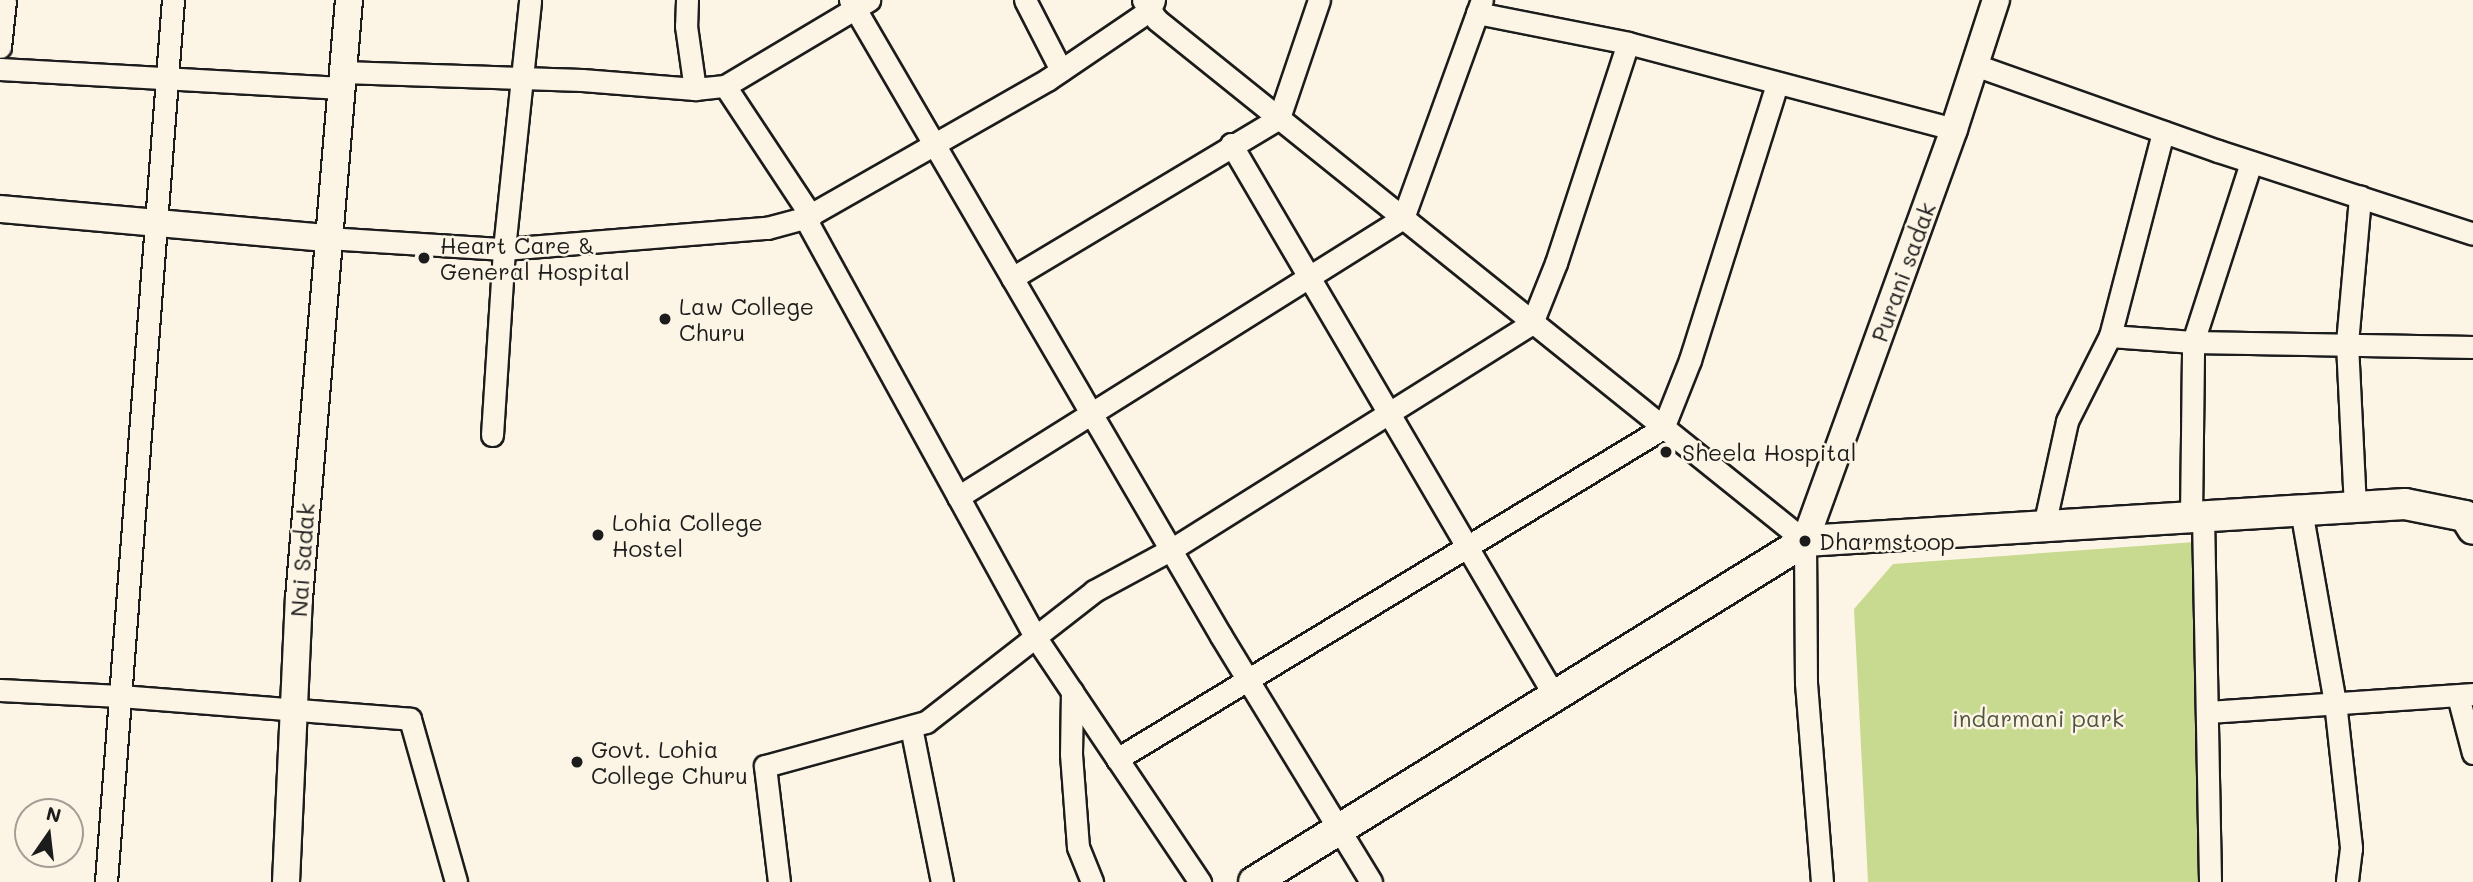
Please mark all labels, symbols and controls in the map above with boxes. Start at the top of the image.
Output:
street label: Purani sadak [1865,199,1941,345]
place label: Heart Care & General Hospital [440,231,630,285]
marker: Heart Care & General Hospital [414,248,434,268]
place label: Law College Churu [679,292,814,346]
marker: Law College Churu [657,311,673,327]
place label: Sheela Hospital [1682,438,1857,466]
marker: Sheela Hospital [1656,442,1676,462]
street label: Nai Sadak [284,502,320,618]
place label: Lohia College Hostel [612,508,763,562]
marker: Lohia College Hostel [590,527,606,543]
place label: Dharmstoop [1819,527,1955,555]
marker: Dharmstoop [1797,533,1813,549]
park label: indarmani park [1952,704,2124,732]
place label: Govt. Lohia College Churu [591,735,748,789]
marker: Govt. Lohia College Churu [569,754,585,770]
north arrow [14,798,84,868]
text: N [44,800,64,828]

